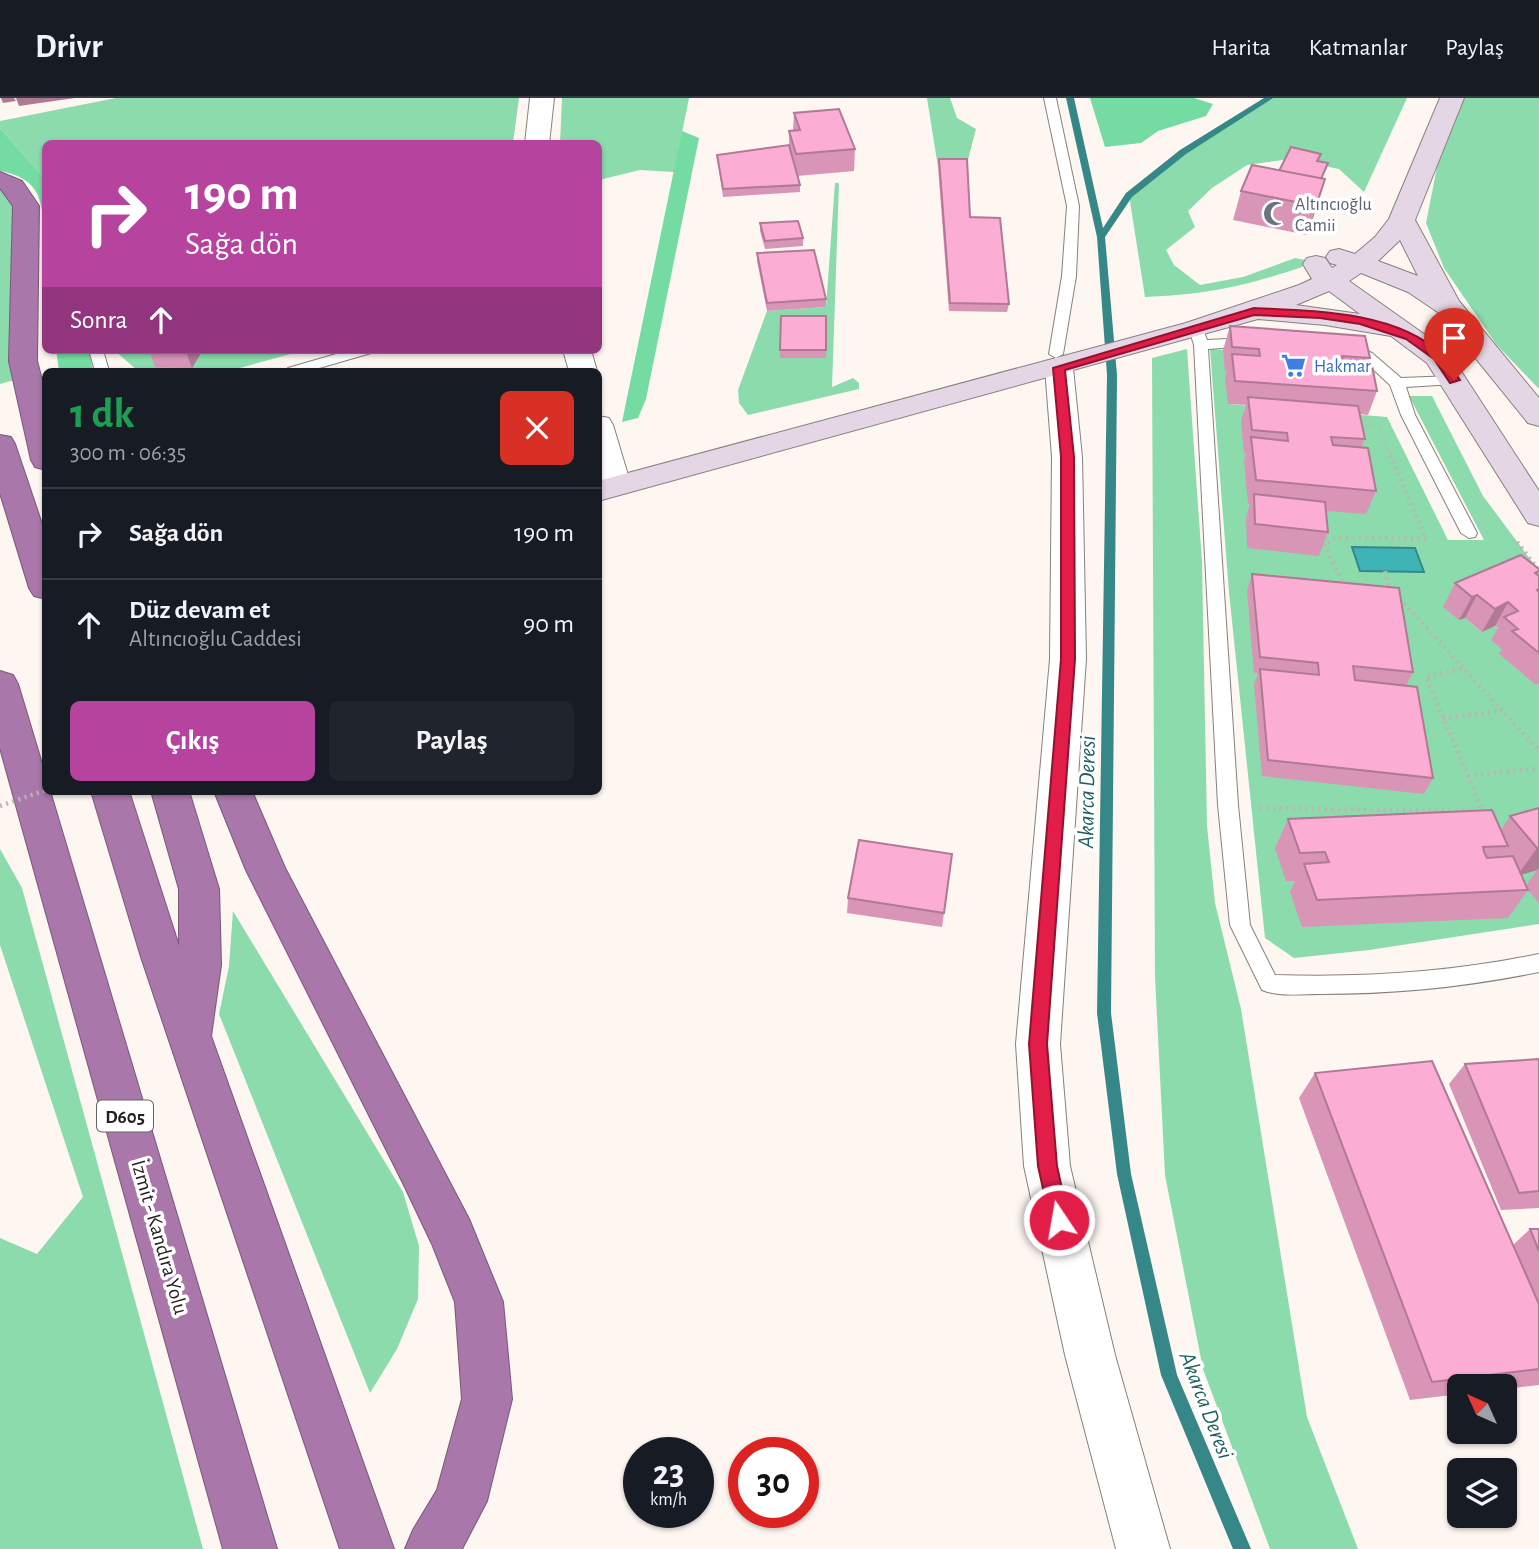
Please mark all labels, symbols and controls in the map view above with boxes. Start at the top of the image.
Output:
text: Drivr [35,31,103,64]
text: Harita [1212,36,1271,60]
text: Katmanlar [1309,36,1407,60]
text: Paylaş [1445,36,1504,60]
icon: right [70,168,161,259]
text: 190 m [185,170,299,219]
place label: Altıncıoğlu Camii [1295,196,1372,235]
mosque icon: Altıncıoğlu Camii [1261,200,1289,228]
text: Sağa dön [185,228,298,260]
icon: ahead [142,301,180,339]
text: Sonra [70,307,128,333]
pin [1424,308,1484,380]
icon: arrive [1435,319,1473,357]
supermarket icon: Hakmar [1280,352,1308,380]
place label: Hakmar [1314,358,1371,376]
button: close [500,391,574,465]
text: 1 dk [70,393,134,435]
text: 300 m · 06:35 [70,442,186,465]
icon: right [70,515,108,553]
text: Sağa dön [129,520,223,546]
text: 190 m [514,520,574,546]
text: Düz devam et [129,597,270,623]
icon: ahead [70,606,108,644]
text: 90 m [523,611,574,637]
text: Altıncıoğlu Caddesi [129,628,302,651]
button: Çıkış [70,701,315,781]
button: Paylaş [329,701,574,781]
water label: Akarca Deresi [1075,735,1100,850]
road number: D605 [97,1100,153,1132]
street label: İzmit - Kandıra Yolu [127,1157,193,1317]
position arrow [1022,1183,1096,1257]
water label: Akarca Deresi [1174,1348,1237,1462]
north arrow [1447,1374,1517,1444]
map controls [1447,1374,1517,1528]
speed limit sign: 30 [728,1437,819,1528]
text: 23 [653,1456,684,1491]
button: layers [1447,1458,1517,1528]
text: km/h [650,1491,687,1509]

